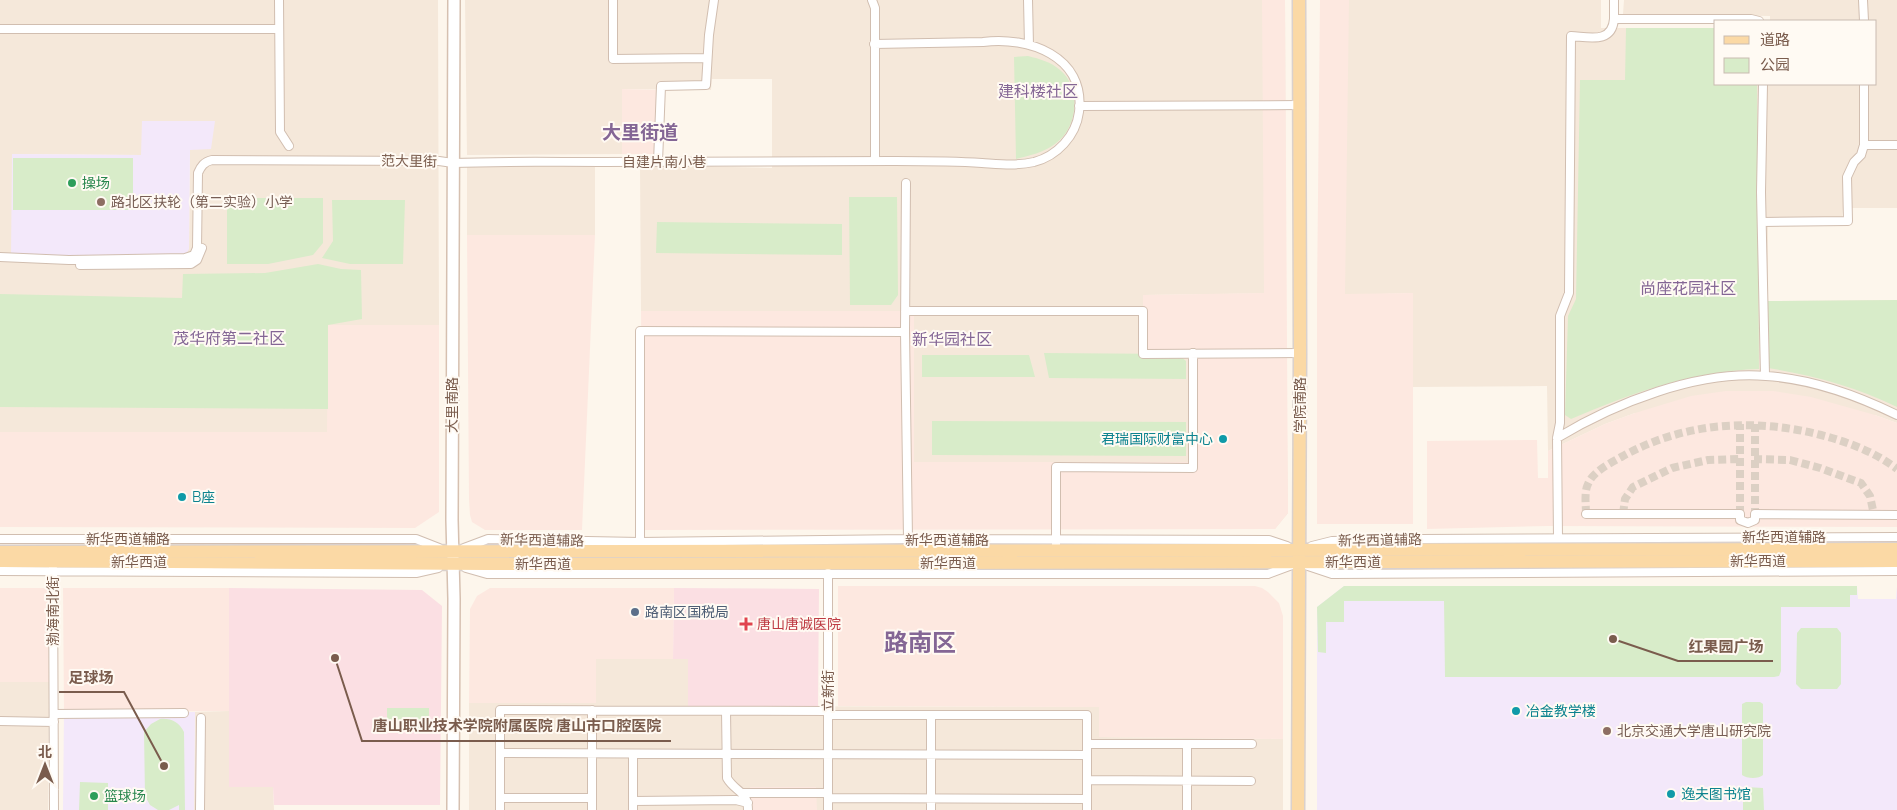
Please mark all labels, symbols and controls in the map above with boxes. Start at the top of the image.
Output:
legend [1714,20,1877,85]
text: 道路 [1760,31,1790,49]
text: 公园 [1760,56,1790,74]
district label: 建科楼社区 [998,82,1078,101]
district label: 大里街道 [602,121,678,143]
street label: 范大里街 [381,153,437,169]
street label: 自建片南小巷 [622,154,706,170]
place label: 操场 [82,175,110,191]
marker: 操场 [66,177,78,189]
place label: 路北区扶轮（第二实验）小学 [111,194,293,210]
marker: 路北区扶轮（第二实验）小学 [95,196,107,208]
district label: 尚座花园社区 [1640,279,1736,298]
district label: 茂华府第二社区 [173,329,285,348]
district label: 新华园社区 [912,330,992,349]
street label: 大里南路 [444,377,460,433]
street label: 学院南路 [1292,377,1308,433]
place label: 君瑞国际财富中心 [1101,431,1213,447]
marker: 君瑞国际财富中心 [1217,433,1229,445]
place label: B座 [192,489,215,505]
marker: B座 [176,491,188,503]
street label: 新华西道辅路 [1742,529,1826,545]
street label: 新华西道辅路 [86,531,170,547]
street label: 新华西道辅路 [500,531,584,549]
street label: 新华西道辅路 [1338,531,1422,549]
street label: 新华西道辅路 [905,532,989,548]
street label: 新华西道 [1730,553,1786,569]
street label: 新华西道 [111,554,167,570]
street label: 新华西道 [1325,554,1381,570]
street label: 新华西道 [920,555,976,571]
street label: 新华西道 [515,556,571,572]
street label: 渤海南北街 [45,576,61,646]
place label: 路南区国税局 [645,604,729,620]
marker: 路南区国税局 [629,606,641,618]
place label: 唐山唐诚医院 [757,616,841,632]
marker: 唐山唐诚医院 [739,617,753,631]
district label: 路南区 [884,628,956,657]
callout: 红果园广场 [1678,631,1773,661]
text: 红果园广场 [1688,638,1764,656]
callout: 足球场 [59,662,124,692]
text: 足球场 [68,669,114,687]
street label: 立新街 [820,670,836,712]
place label: 冶金教学楼 [1526,703,1596,719]
marker: 冶金教学楼 [1510,705,1522,717]
callout: 唐山职业技术学院附属医院 唐山市口腔医院 [362,711,671,741]
text: 唐山职业技术学院附属医院 唐山市口腔医院 [373,717,661,735]
place label: 北京交通大学唐山研究院 [1617,723,1771,739]
marker: 北京交通大学唐山研究院 [1601,725,1613,737]
north arrow [20,740,70,790]
text: 北 [38,744,52,760]
place label: 逸夫图书馆 [1681,786,1751,802]
place label: 篮球场 [104,788,146,804]
marker: 逸夫图书馆 [1665,788,1677,800]
marker: 篮球场 [88,790,100,802]

